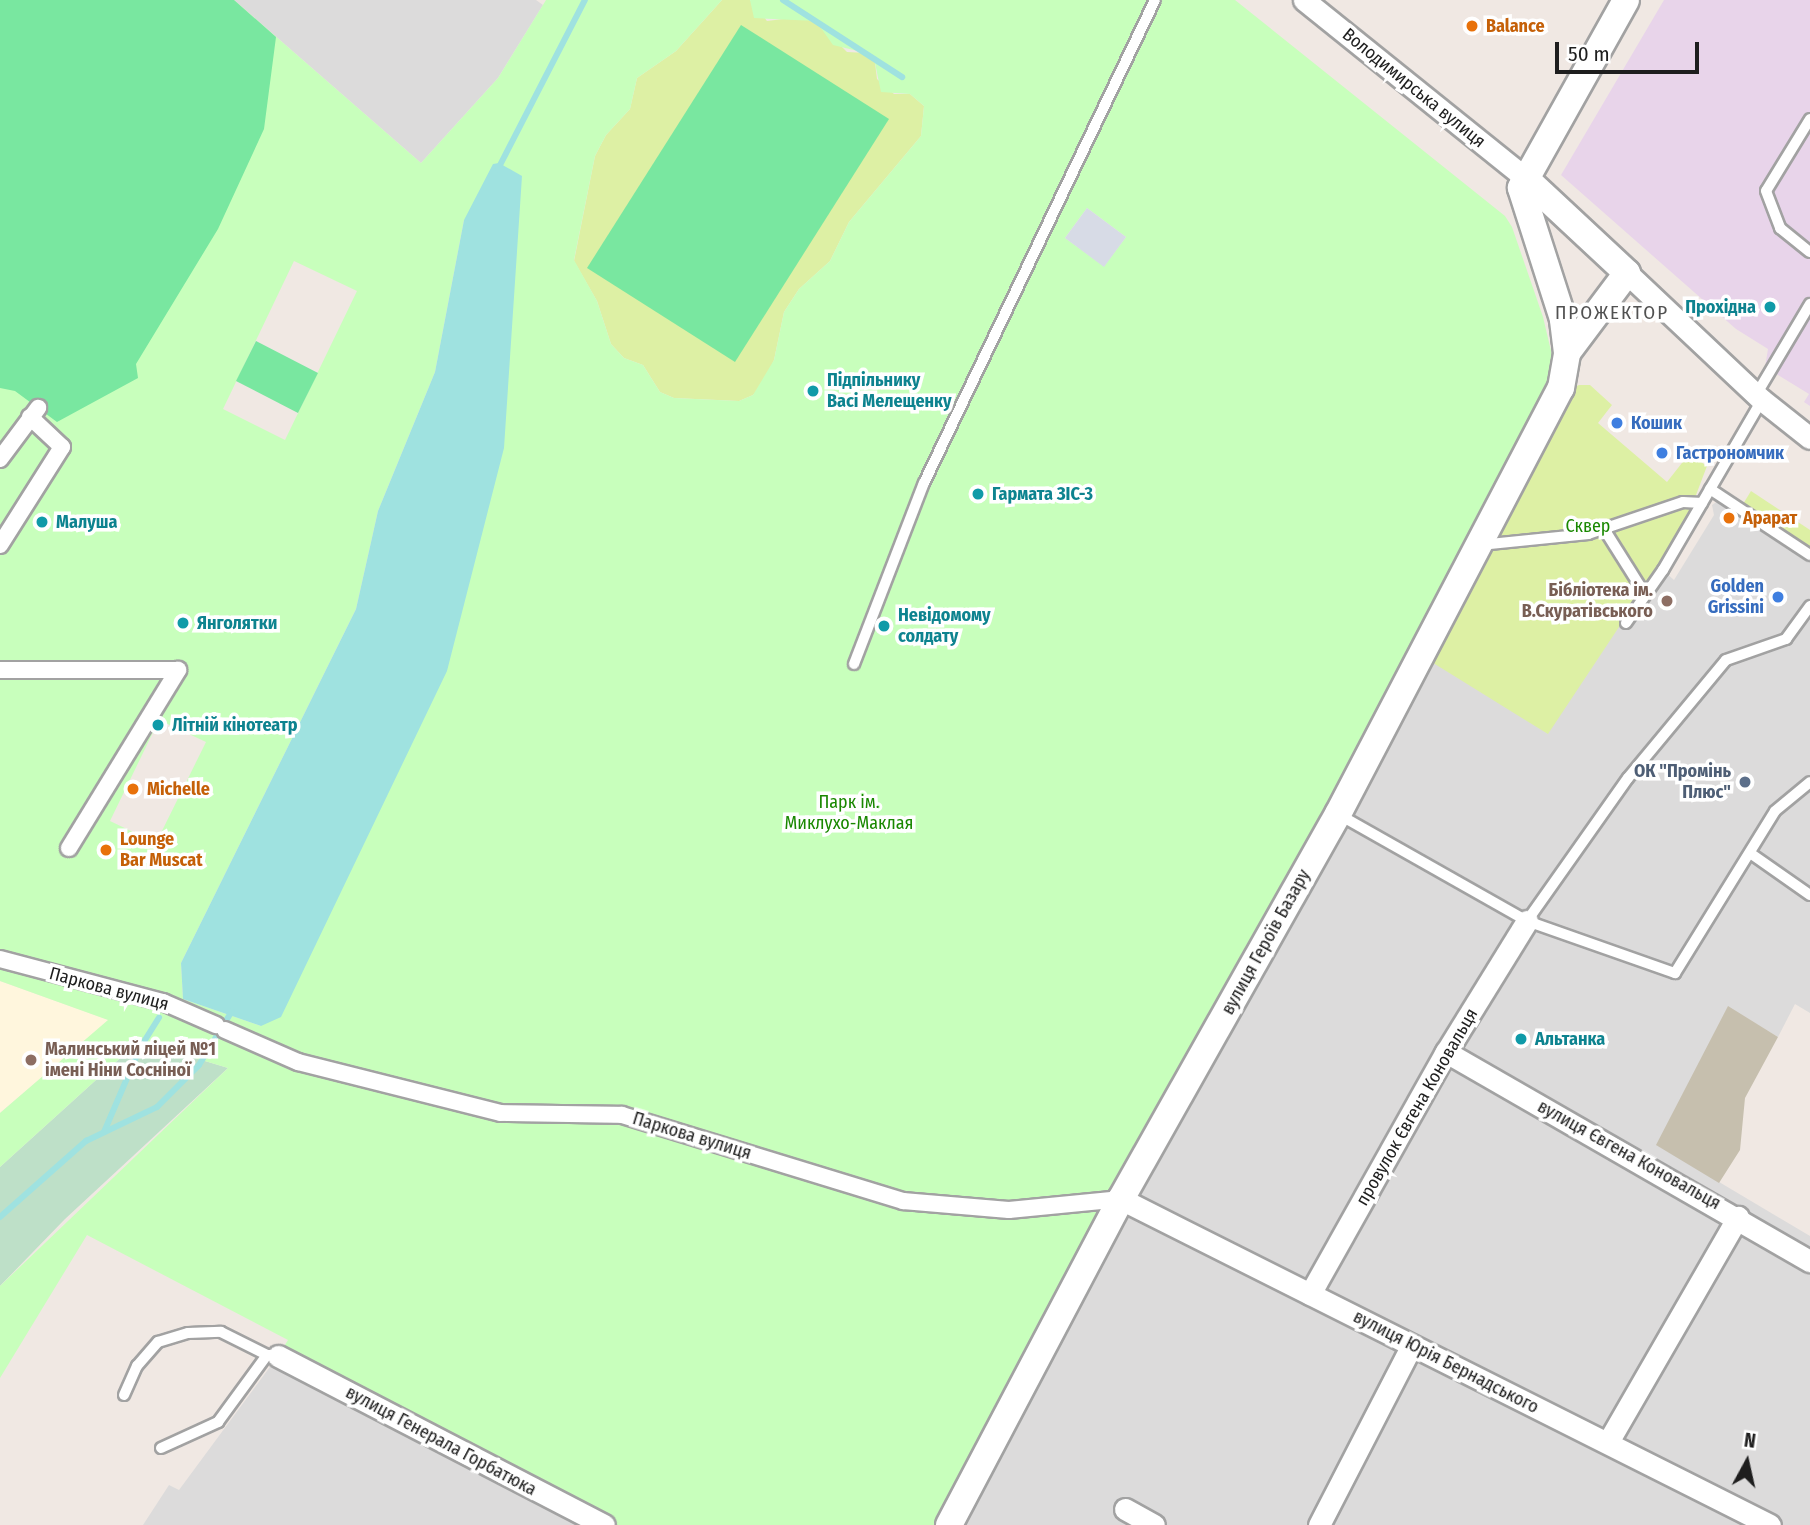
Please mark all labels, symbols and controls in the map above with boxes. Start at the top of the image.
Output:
place label: Balance [1486,15,1545,37]
marker: Balance [1464,18,1480,34]
street label: Володимирська вулиця [1338,24,1490,152]
scale bar [1558,28,1702,72]
text: 50 m [1568,41,1610,67]
place label: Прохідна [1685,296,1756,318]
marker: Прохідна [1762,299,1778,315]
district label: ПРОЖЕКТОР [1556,302,1668,324]
place label: Підпільнику Васі Мелещенку [827,370,952,412]
marker: Підпільнику Васі Мелещенку [805,383,821,399]
place label: Кошик [1631,412,1682,434]
marker: Кошик [1609,415,1625,431]
place label: Гастрономчик [1676,442,1784,464]
marker: Гастрономчик [1654,445,1670,461]
place label: Гармата ЗІС-3 [992,483,1093,505]
marker: Гармата ЗІС-3 [970,486,986,502]
place label: Арарат [1743,507,1797,529]
marker: Арарат [1721,510,1737,526]
place label: Малуша [56,511,117,533]
marker: Малуша [34,514,50,530]
park label: Сквер [1566,515,1610,537]
place label: Golden Grissini [1708,576,1764,618]
place label: Бібліотека ім. В.Скуратівського [1522,580,1653,622]
marker: Golden Grissini [1770,589,1786,605]
marker: Бібліотека ім. В.Скуратівського [1659,593,1675,609]
place label: Невідомому солдату [898,605,991,648]
place label: Янголятки [197,612,277,634]
marker: Янголятки [175,615,191,631]
marker: Невідомому солдату [876,618,892,634]
place label: Літній кінотеатр [172,714,297,736]
marker: Літній кінотеатр [150,717,166,733]
place label: ОК "Промінь Плюс" [1634,761,1731,804]
marker: ОК "Промінь Плюс" [1737,774,1753,790]
place label: Michelle [147,778,210,800]
marker: Michelle [125,781,141,797]
park label: Парк ім. Миклухо-Маклая [784,792,914,834]
place label: Lounge Bar Muscat [120,829,202,872]
marker: Lounge Bar Muscat [98,842,114,858]
street label: вулиця Героїв Базару [1217,866,1315,1018]
street label: Паркова вулиця [47,963,171,1015]
street label: провулок Євгена Коновальця [1352,1005,1482,1209]
place label: Альтанка [1535,1028,1605,1050]
marker: Альтанка [1513,1031,1529,1047]
place label: Малинський ліцей №1 імені Ніни Сосніної [45,1039,216,1082]
marker: Малинський ліцей №1 імені Ніни Сосніної [23,1052,39,1068]
street label: вулиця Євгена Коновальця [1534,1096,1724,1214]
street label: Паркова вулиця [630,1108,754,1164]
street label: вулиця Юрія Бернадського [1350,1306,1542,1418]
street label: вулиця Генерала Горбатюка [342,1382,540,1500]
north arrow [1712,1427,1782,1497]
text: N [1743,1429,1757,1453]

